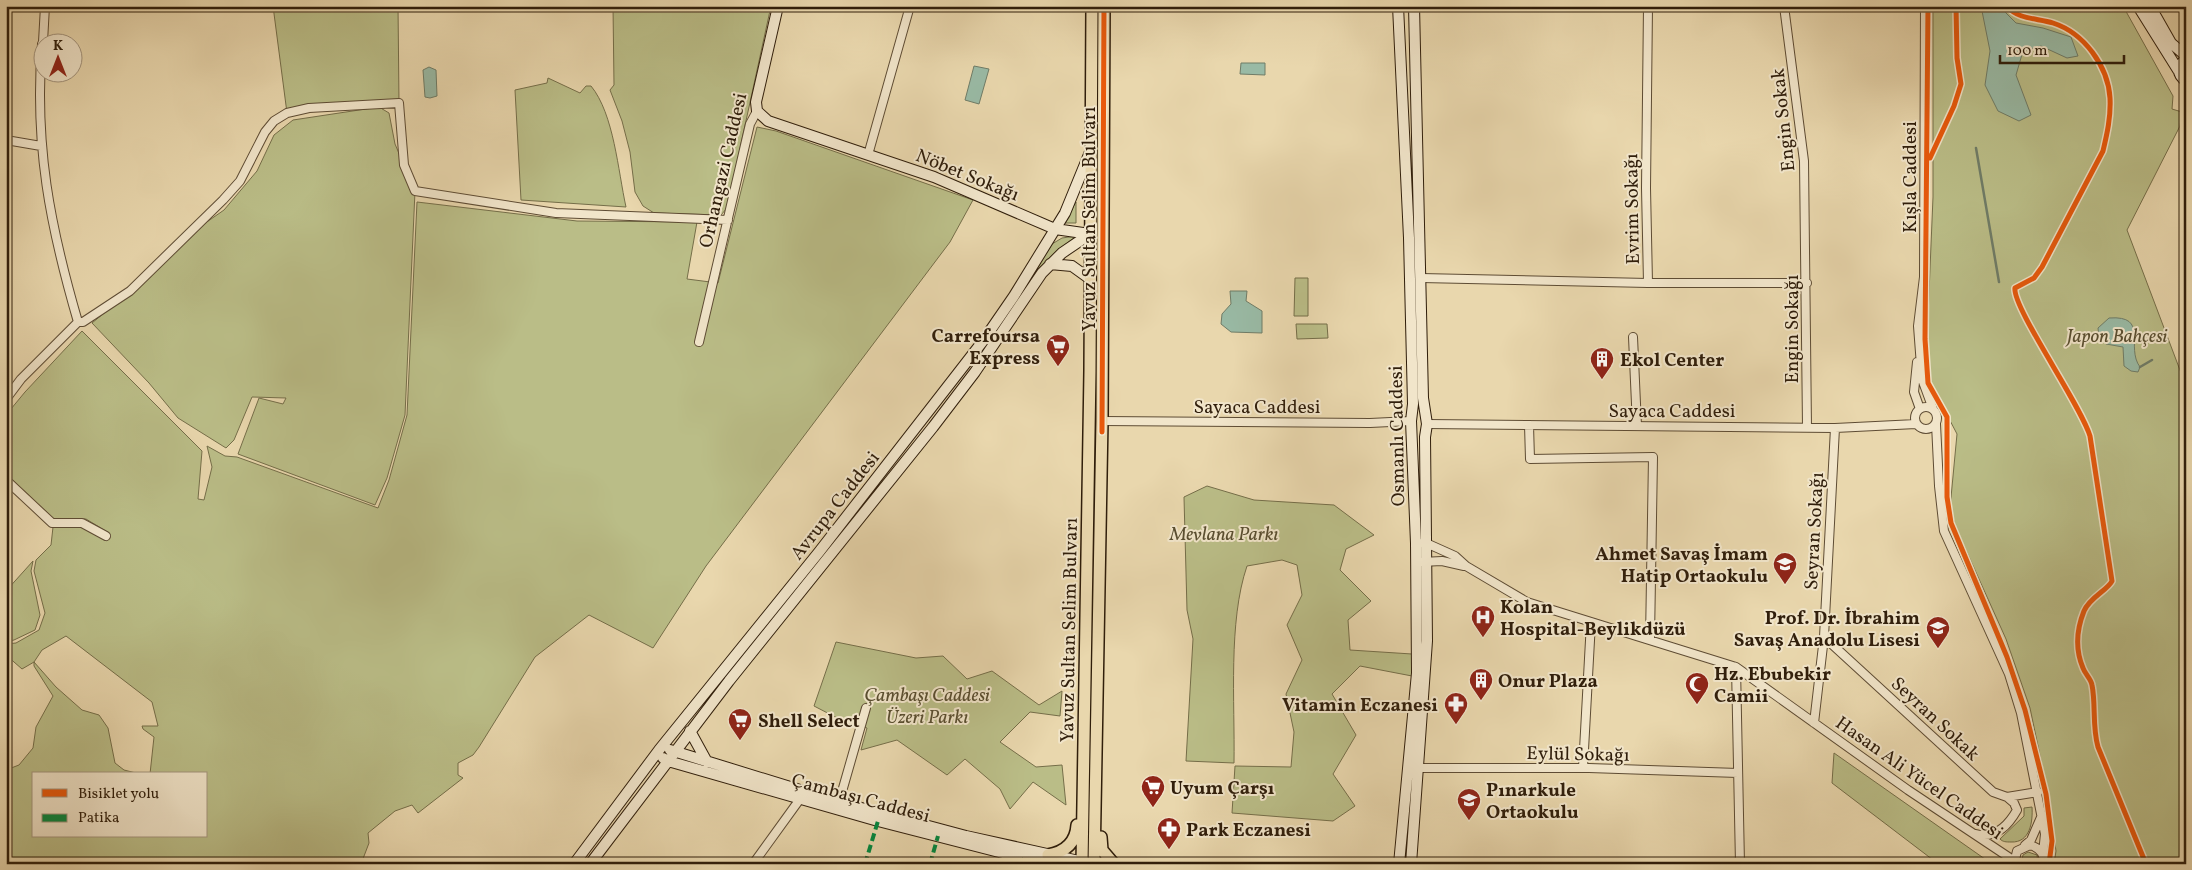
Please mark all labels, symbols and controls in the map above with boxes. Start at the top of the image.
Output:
north arrow [32,32,82,82]
scale bar [2000,32,2123,64]
text: K [53,37,63,56]
text: 100 m [2007,41,2047,62]
street label: Engin Sokak [1766,67,1802,173]
street label: Orhangazi Caddesi [693,90,754,251]
street label: Yavuz Sultan Selim Bulvarı [1077,106,1103,331]
street label: Kışla Caddesi [1898,121,1924,233]
street label: Nöbet Sokağı [912,143,1023,209]
street label: Evrim Sokağı [1619,153,1647,265]
street label: Engin Sokağı [1780,274,1806,383]
place label: Carrefoursa Express [932,324,1040,372]
park label: Japon Bahçesi [2065,324,2168,350]
supermarket icon: Carrefoursa Express [1045,333,1071,367]
building icon: Ekol Center [1589,346,1615,380]
place label: Ekol Center [1620,348,1724,374]
street label: Osmanlı Caddesi [1384,365,1412,507]
street label: Sayaca Caddesi [1193,395,1321,421]
street label: Sayaca Caddesi [1608,399,1736,425]
street label: Avrupa Caddesi [785,446,886,566]
street label: Seyran Sokağı [1799,471,1831,591]
street label: Yavuz Sultan Selim Bulvarı [1055,517,1085,743]
park label: Mevlana Parkı [1169,522,1279,548]
place label: Ahmet Savaş İmam Hatip Ortaokulu [1595,542,1768,590]
school or university icon: Ahmet Savaş İmam Hatip Ortaokulu [1772,551,1798,585]
place label: Kolan Hospital-Beylikdüzü [1500,595,1686,643]
hospital icon: Kolan Hospital-Beylikdüzü [1470,604,1496,638]
place label: Prof. Dr. İbrahim Savaş Anadolu Lisesi [1734,606,1920,654]
school or university icon: Prof. Dr. İbrahim Savaş Anadolu Lisesi [1925,615,1951,649]
place label: Hz. Ebubekir Camii [1714,662,1831,710]
building icon: Onur Plaza [1468,667,1494,701]
place label: Onur Plaza [1498,669,1598,695]
mosque icon: Hz. Ebubekir Camii [1684,671,1710,705]
street label: Seyran Sokak [1885,672,1985,767]
park label: Çambaşı Caddesi Üzeri Parkı [864,683,990,731]
pharmacy icon: Vitamin Eczanesi [1443,691,1469,725]
place label: Vitamin Eczanesi [1282,693,1438,719]
supermarket icon: Shell Select [727,707,753,741]
place label: Shell Select [758,709,860,735]
street label: Hasan Ali Yücel Caddesi [1830,711,2008,847]
street label: Eylül Sokağı [1526,741,1630,769]
street label: Çambaşı Caddesi [788,768,933,830]
legend [32,772,208,838]
supermarket icon: Uyum Çarşı [1140,774,1166,808]
place label: Uyum Çarşı [1170,776,1275,802]
place label: Pınarkule Ortaokulu [1486,778,1579,826]
text: Bisiklet yolu [78,784,159,805]
school or university icon: Pınarkule Ortaokulu [1456,787,1482,821]
text: Patika [78,808,119,829]
pharmacy icon: Park Eczanesi [1156,816,1182,850]
place label: Park Eczanesi [1186,818,1311,844]

